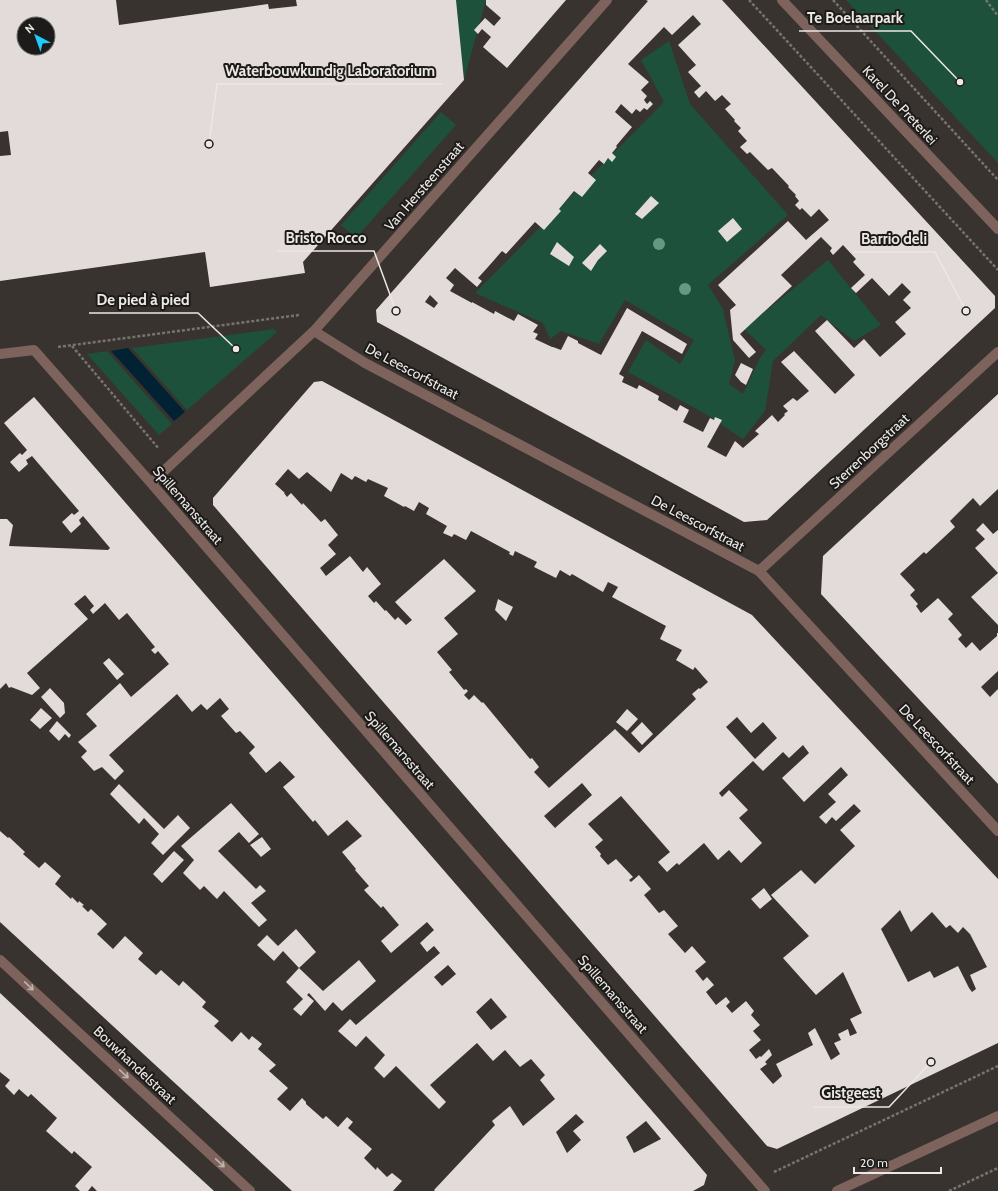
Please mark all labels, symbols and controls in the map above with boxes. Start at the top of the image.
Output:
callout: Te Boelaarpark [799,4,911,31]
text: Te Boelaarpark [807,9,904,27]
north arrow [16,16,56,56]
text: N [22,21,37,36]
callout: Waterbouwkundig Laboratorium [217,57,443,84]
text: Waterbouwkundig Laboratorium [225,62,435,80]
street label: Karel De Preterlei [859,62,941,148]
street label: Van Hersteenstraat [380,137,468,234]
callout: Bristo Rocco [277,224,374,251]
callout: Barrio deli [853,225,935,252]
text: Bristo Rocco [285,229,367,247]
text: Barrio deli [861,230,927,248]
callout: De pied à pied [89,286,198,313]
text: De pied à pied [97,291,189,309]
street label: De Leescorfstraat [362,339,462,403]
street label: Sterrenborgstraat [825,409,913,493]
street label: Spillemansstraat [149,462,227,548]
street label: De Leescorfstraat [648,491,748,555]
street label: De Leescorfstraat [895,700,979,788]
street label: Spillemansstraat [361,707,439,793]
street label: Spillemansstraat [574,951,652,1037]
one-way arrow [23,981,33,990]
street label: Bouwhandelstraat [90,1022,180,1108]
one-way arrow [119,1070,129,1079]
callout: Gistgeest [814,1080,889,1107]
text: Gistgeest [821,1084,881,1102]
scale bar [854,1149,941,1175]
text: 20 m [860,1155,888,1170]
one-way arrow [214,1158,225,1167]

